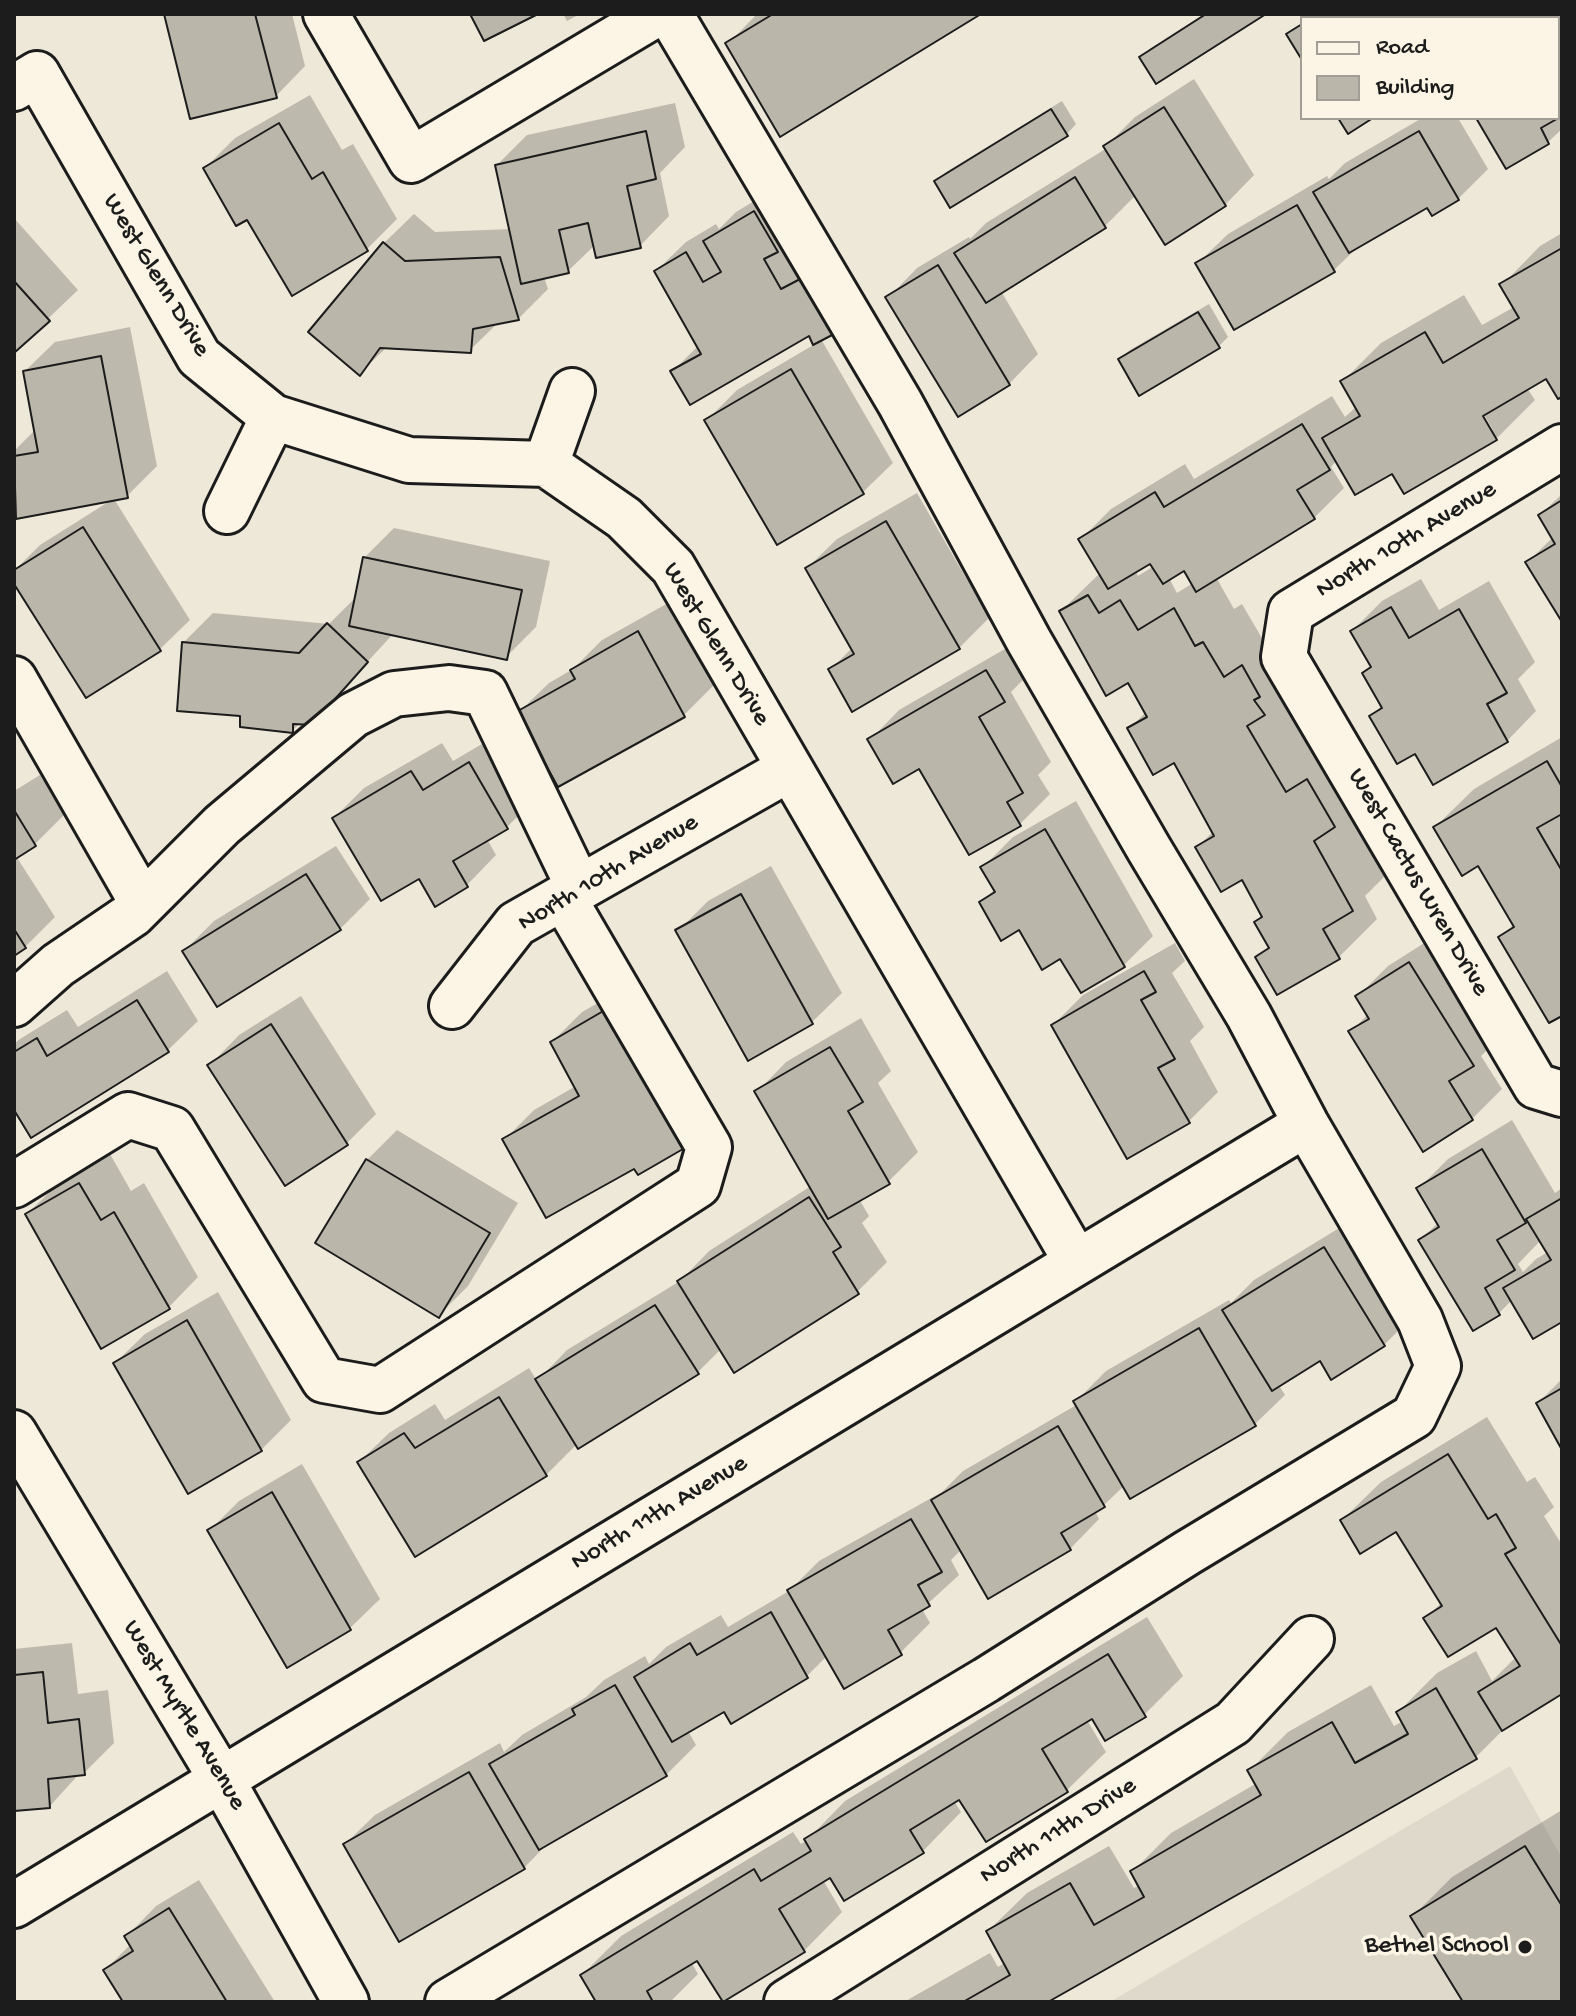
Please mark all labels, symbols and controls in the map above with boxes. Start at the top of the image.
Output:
legend [1300,16,1560,120]
text: Road [1376,34,1428,63]
text: Building [1376,74,1454,103]
street label: West Glenn Drive [94,189,216,363]
street label: North 10th Avenue [1311,475,1503,607]
street label: West Glenn Drive [654,558,776,732]
street label: West Cactus Wren Drive [1339,764,1495,1002]
street label: North 10th Avenue [513,808,705,940]
street label: North 11th Avenue [566,1449,754,1579]
street label: West Myrtle Avenue [114,1615,252,1817]
street label: North 11th Drive [975,1771,1143,1893]
place label: Bethel School [1365,1931,1509,1963]
marker: Bethel School [1516,1938,1534,1956]

